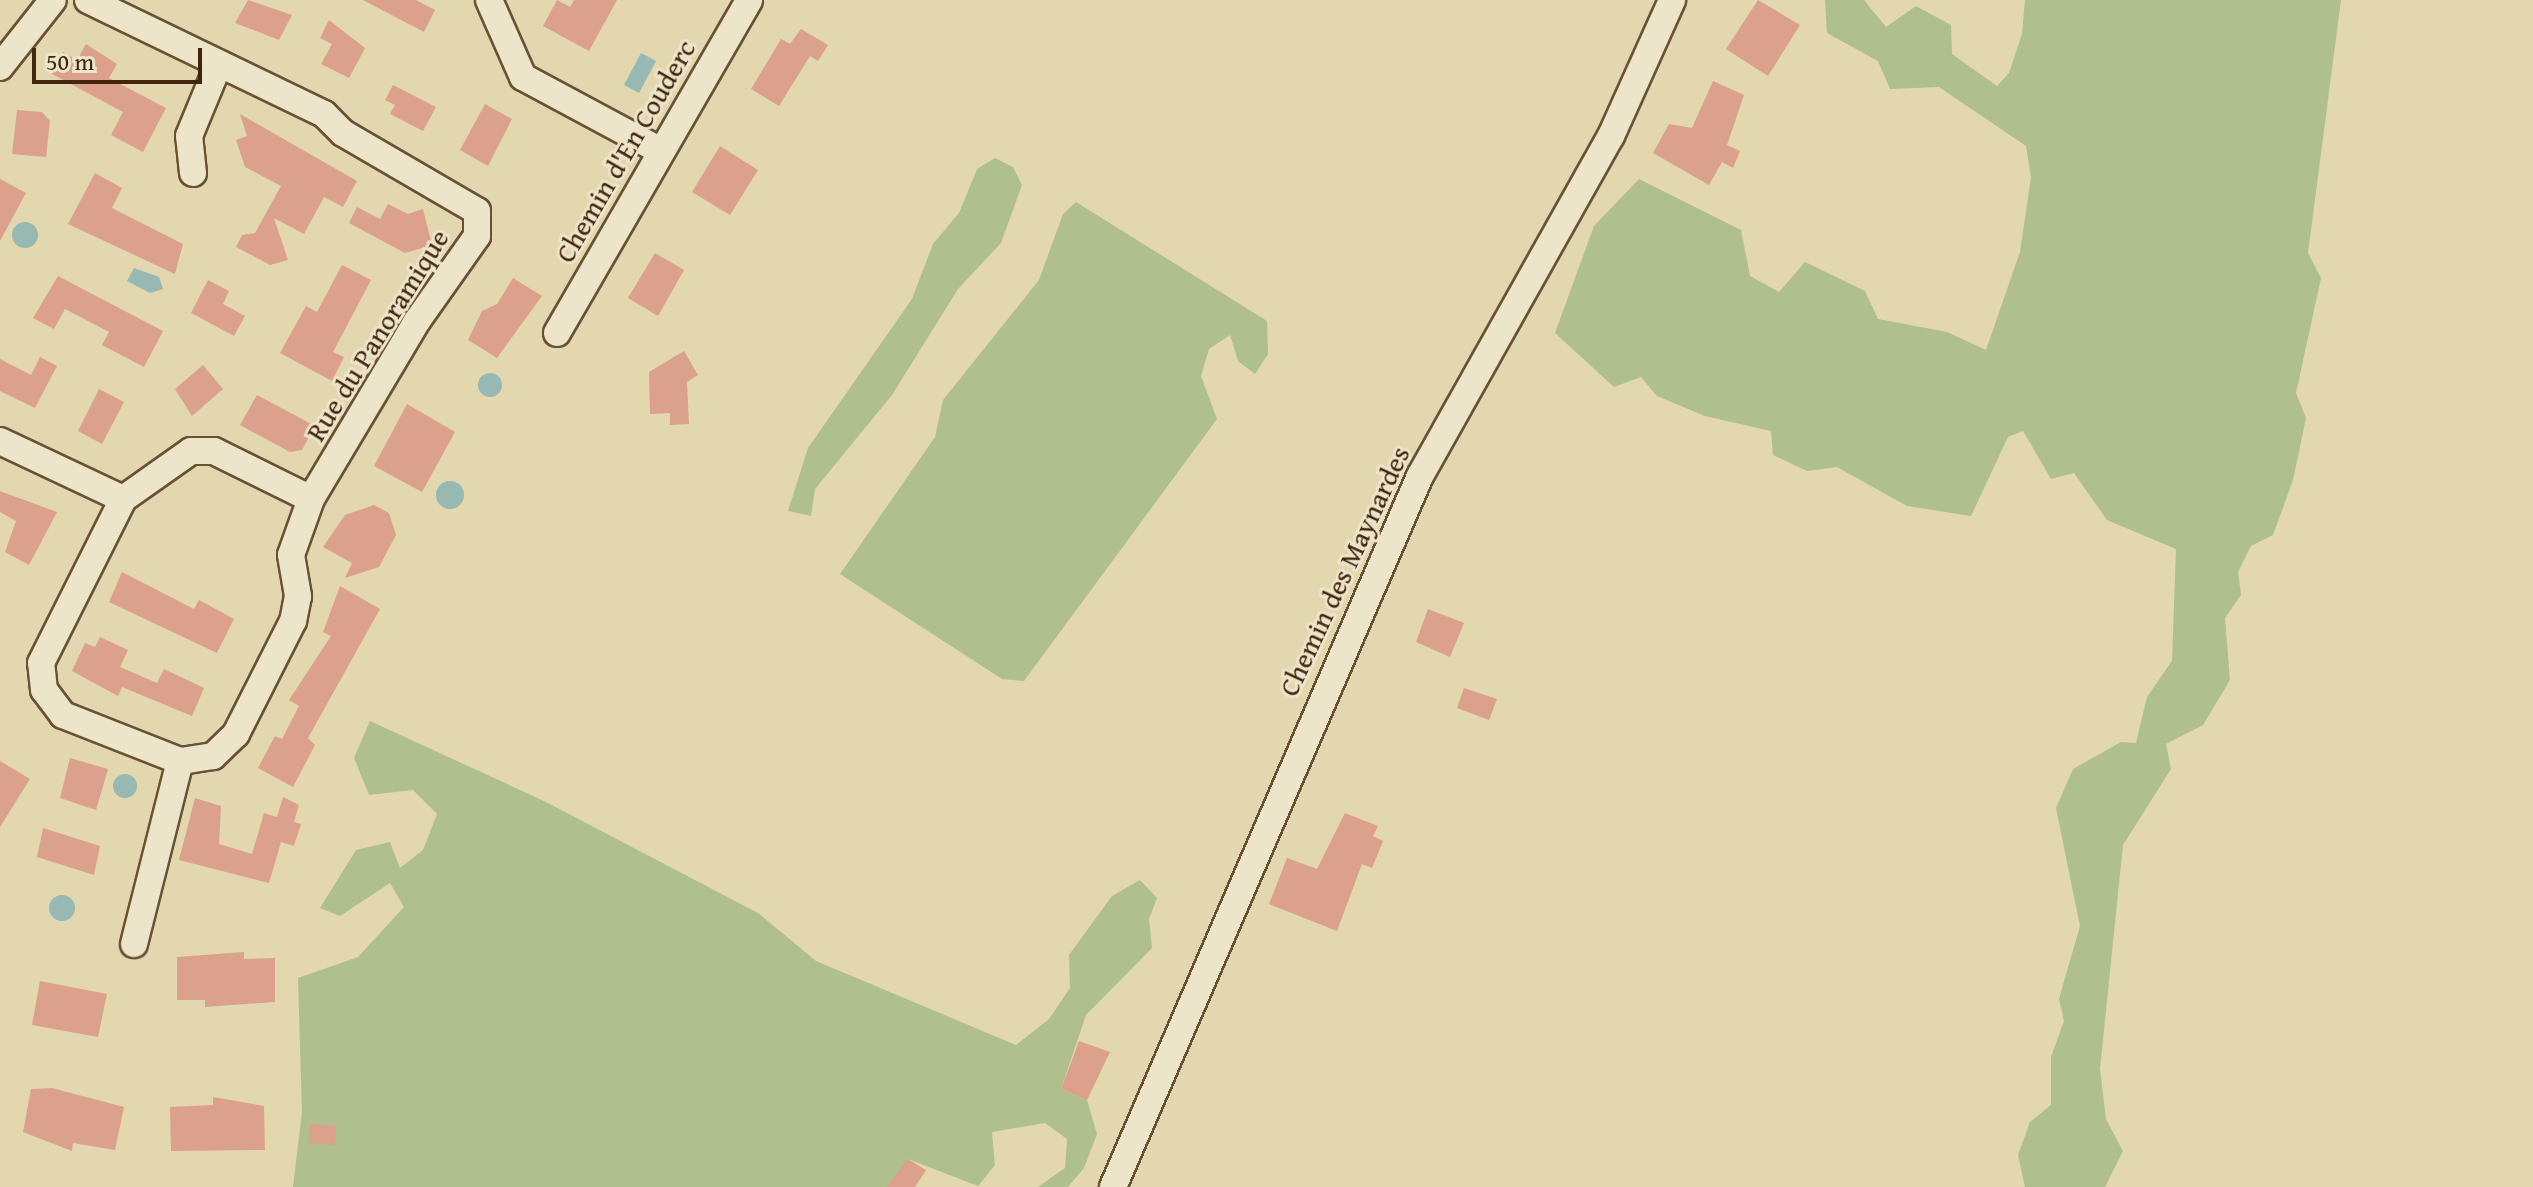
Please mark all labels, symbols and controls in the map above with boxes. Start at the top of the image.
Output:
scale bar [36,32,206,82]
street label: Chemin d'En Couderc [548,34,702,268]
text: 50 m [46,44,94,79]
street label: Rue du Panoramique [298,223,456,447]
street label: Chemin des Maynardes [1271,441,1417,701]

